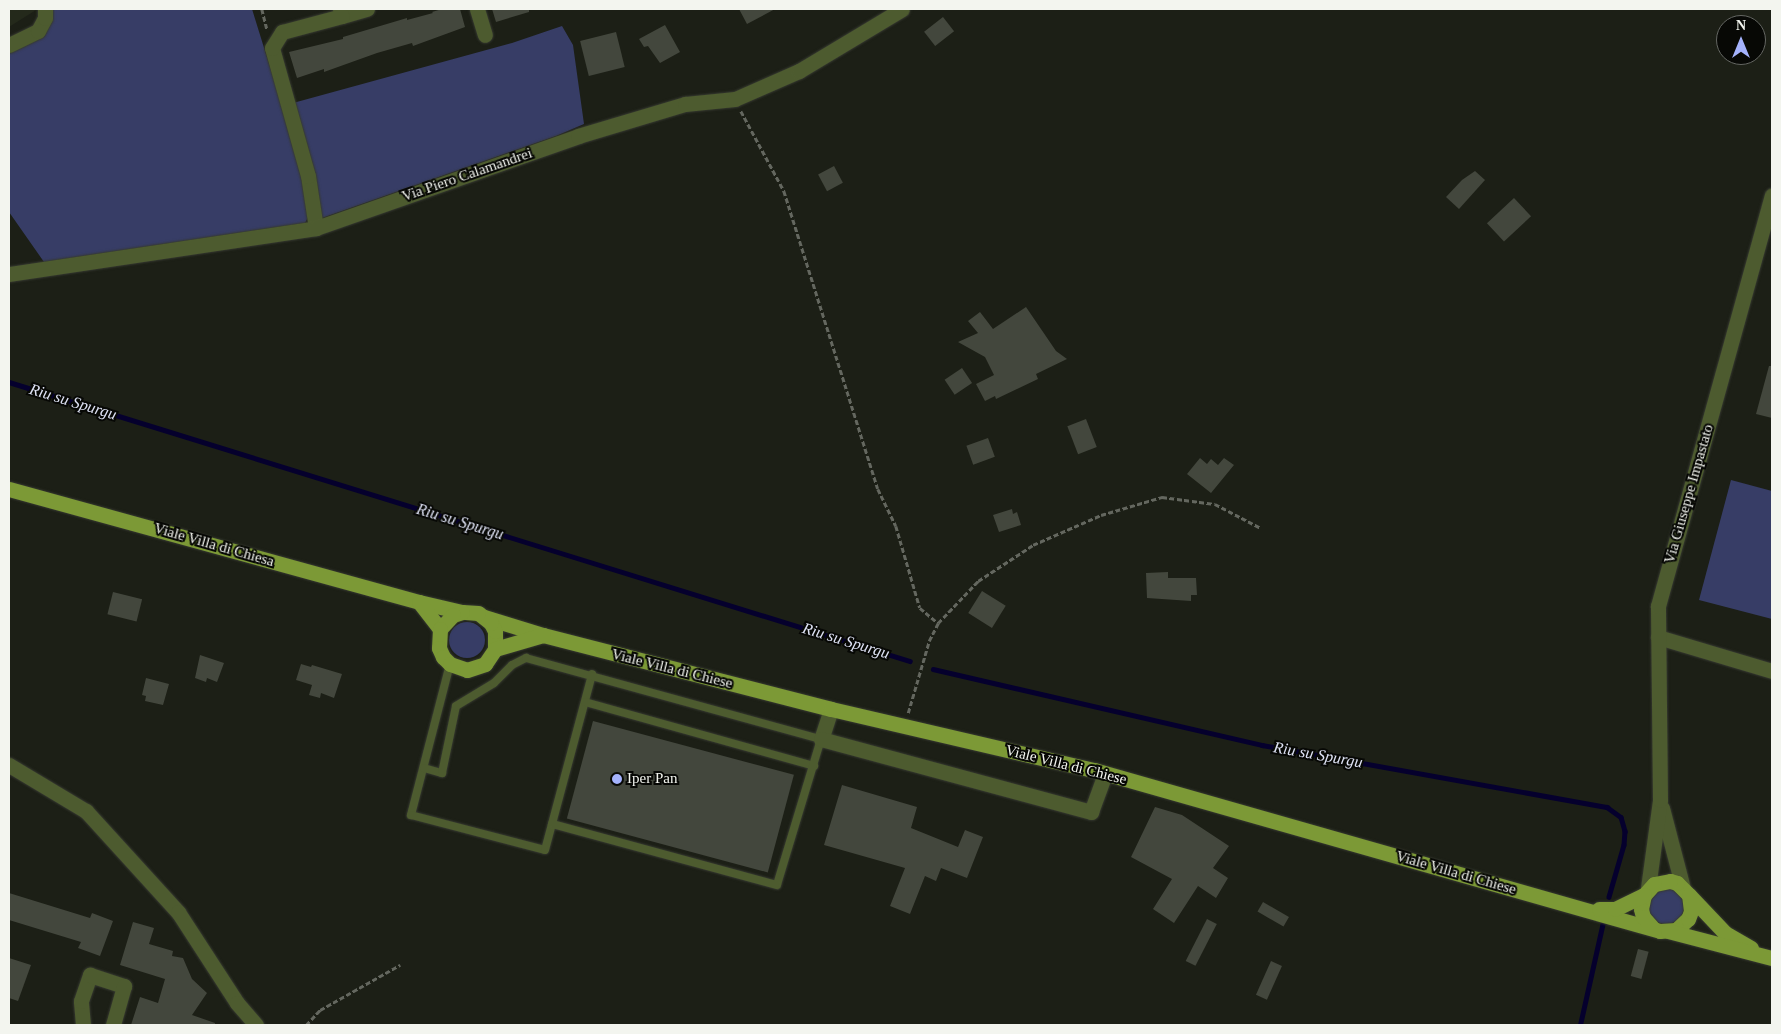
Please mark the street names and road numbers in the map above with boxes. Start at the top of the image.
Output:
street label: Via Piero Calamandrei [400,144,534,206]
street label: Via Giuseppe Impastato [1660,422,1718,566]
street label: Viale Villa di Chiesa [152,519,276,571]
street label: Viale Villa di Chiese [609,645,735,693]
street label: Viale Villa di Chiese [1003,741,1129,789]
street label: Viale Villa di Chiese [1394,847,1518,899]

